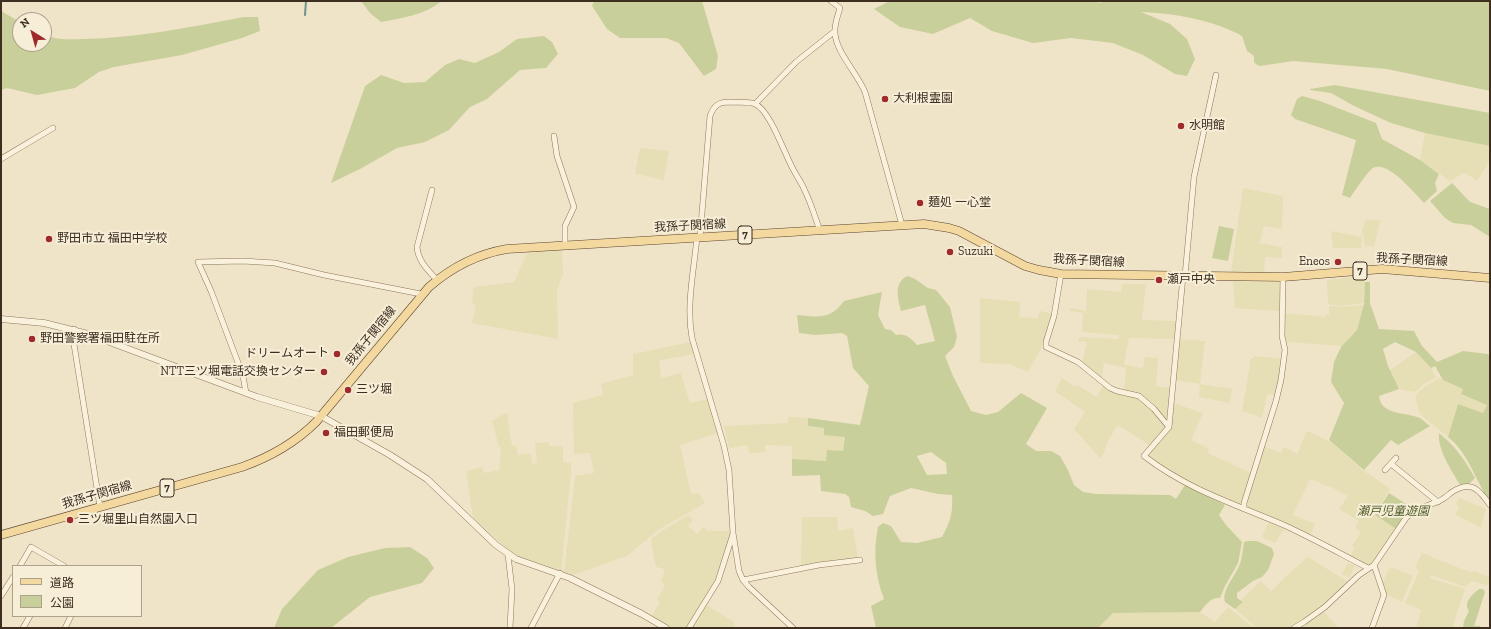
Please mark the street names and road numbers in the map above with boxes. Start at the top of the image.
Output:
street label: 我孫子関宿線 [654,217,726,235]
road number: 7 [738,226,752,244]
street label: 我孫子関宿線 [1376,251,1448,269]
street label: 我孫子関宿線 [1053,252,1125,270]
road number: 7 [1353,262,1367,280]
street label: 我孫子関宿線 [343,303,399,369]
street label: 我孫子関宿線 [60,478,134,512]
road number: 7 [160,479,174,497]

